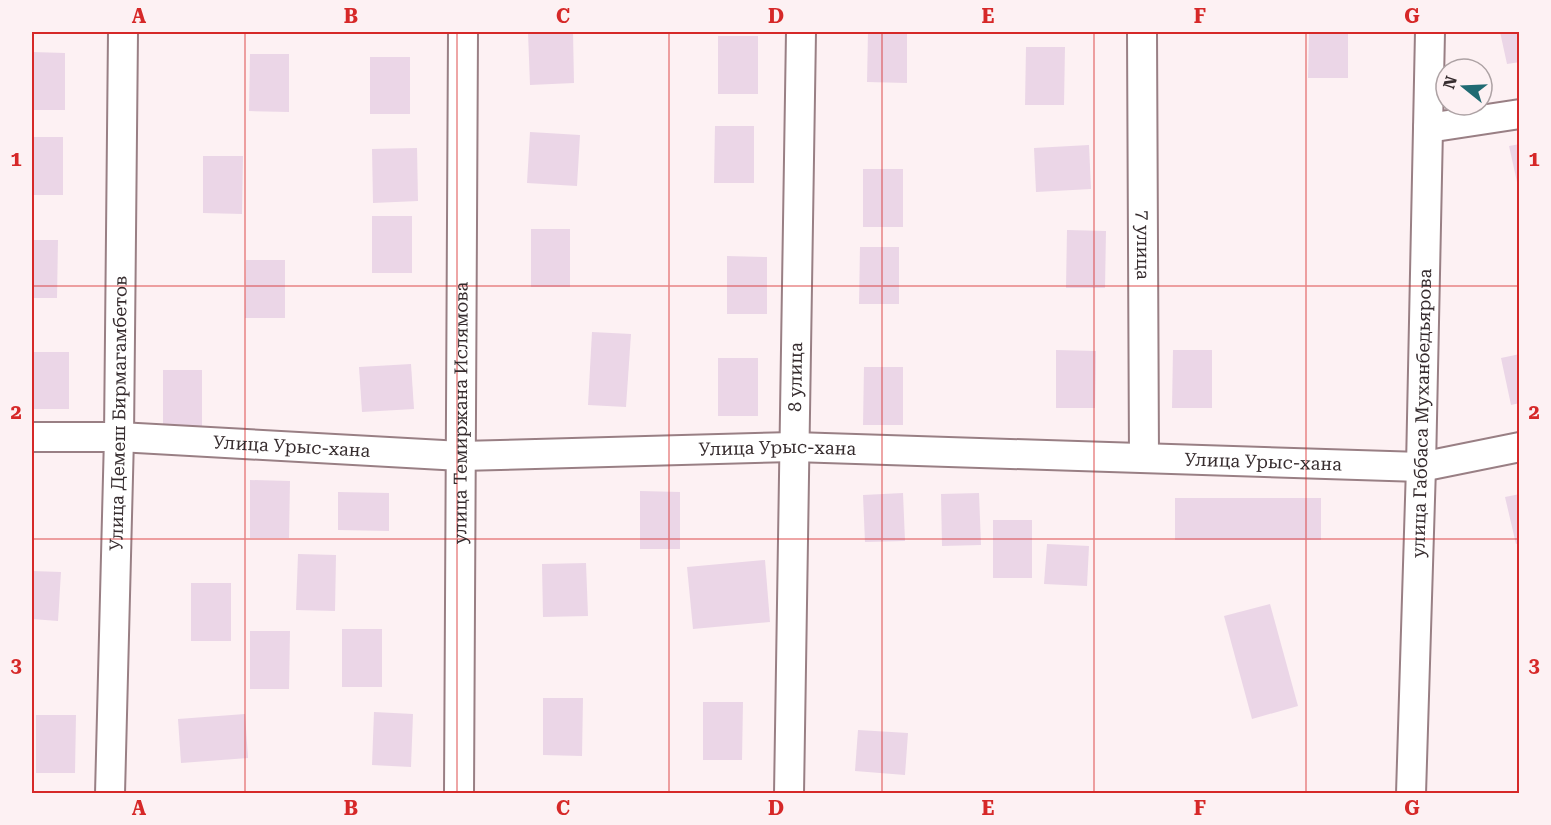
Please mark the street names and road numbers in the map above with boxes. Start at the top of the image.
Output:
street label: 7 улица [1133,210,1154,280]
street label: улица Габбаса Муханбедьярова [1407,268,1435,558]
street label: Улица Демеш Бирмагамбетов [105,275,131,551]
street label: улица Темиржана Ислямова [449,281,472,544]
street label: 8 улица [784,342,806,412]
street label: Улица Урыс-хана [213,431,371,461]
street label: Улица Урыс-хана [698,436,857,460]
street label: Улица Урыс-хана [1184,448,1342,474]

